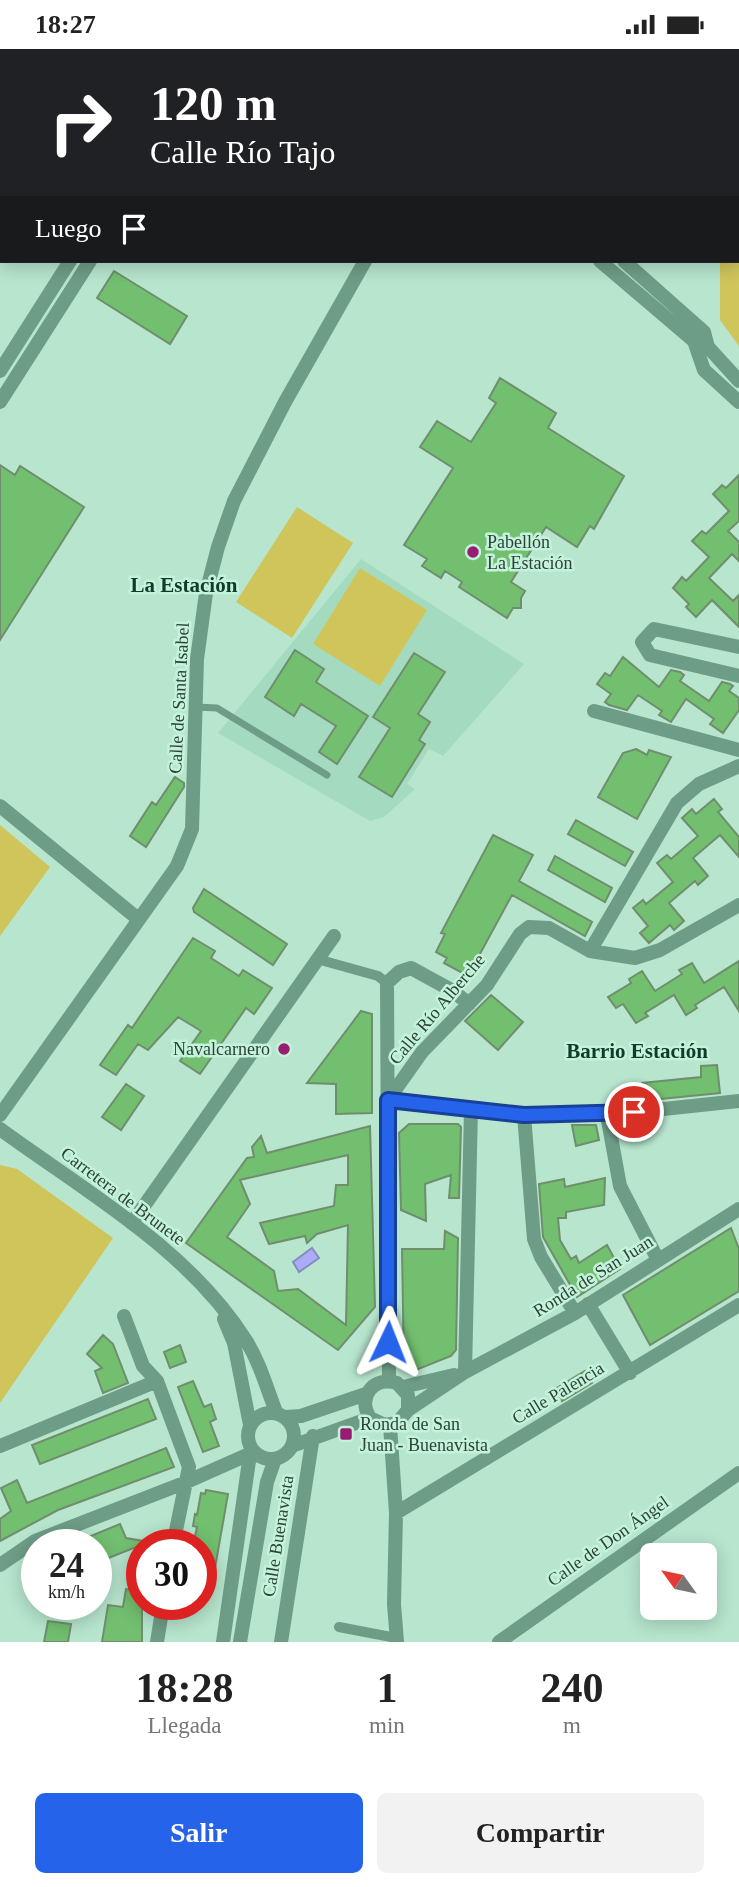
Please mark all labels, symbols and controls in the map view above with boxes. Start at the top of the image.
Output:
text: 18:27 [35,10,96,39]
text: 120 m [150,76,277,131]
icon: right [35,77,126,168]
text: Calle Río Tajo [150,134,336,170]
icon: arrive [115,210,153,248]
text: Luego [35,214,101,243]
place label: Pabellón La Estación [487,532,572,573]
marker: Pabellón La Estación [465,544,481,560]
district label: La Estación [131,573,238,597]
street label: Calle de Santa Isabel [165,622,193,774]
street label: Calle Río Alberche [385,950,489,1068]
place label: Navalcarnero [173,1039,270,1059]
district label: Barrio Estación [566,1039,708,1063]
marker: Navalcarnero [276,1041,292,1057]
pin [604,1082,664,1142]
icon: arrive [615,1093,653,1131]
street label: Carretera de Brunete [57,1143,189,1249]
street label: Ronda de San Juan [529,1231,657,1321]
position arrow [351,1305,425,1379]
street label: Calle Palencia [509,1358,607,1428]
place label: Ronda de San Juan - Buenavista [360,1414,488,1455]
marker: Ronda de San Juan - Buenavista [338,1426,354,1442]
street label: Calle Buenavista [259,1474,297,1598]
street label: Calle de Don Ángel [543,1491,672,1590]
speed limit sign: 30 [126,1529,217,1620]
north arrow [640,1543,718,1621]
map controls [640,1543,717,1620]
text: 24 [49,1546,84,1585]
text: km/h [48,1582,85,1602]
text: 18:28 [136,1665,234,1711]
text: 1 [376,1665,397,1711]
text: 240 [540,1665,603,1711]
text: Llegada [148,1713,222,1738]
text: min [369,1713,405,1738]
text: m [563,1713,581,1738]
button: Salir [35,1793,363,1873]
button: Compartir [377,1793,704,1873]

